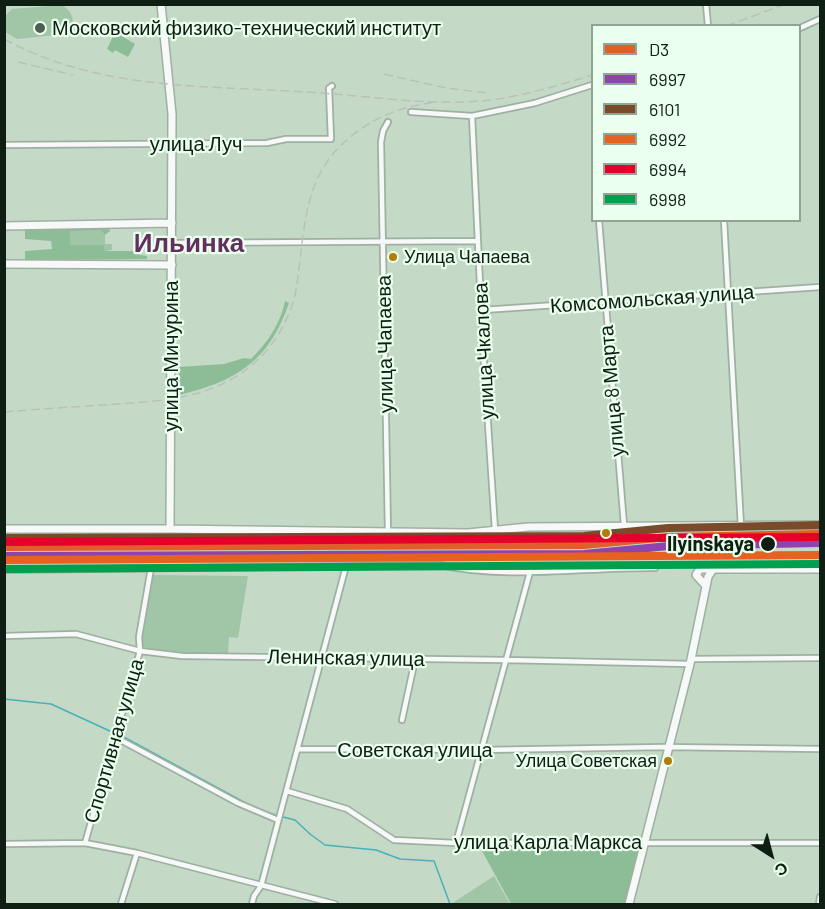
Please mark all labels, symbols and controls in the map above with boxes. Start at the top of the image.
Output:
place label: Московский физико-технический институт [52,16,441,40]
marker: Московский физико-технический институт [33,21,47,35]
legend [591,24,801,222]
text: D3 [649,38,669,60]
text: 6997 [649,68,686,90]
text: 6101 [649,98,680,120]
text: 6992 [649,128,687,150]
street label: улица Луч [150,132,242,156]
text: 6994 [649,158,687,180]
text: 6998 [649,188,686,210]
district label: Ильинка [134,227,244,259]
place label: Улица Чапаева [404,246,530,268]
marker: Улица Чапаева [387,251,399,263]
street label: улица Чапаева [372,275,398,413]
street label: улица Мичурина [159,280,183,432]
street label: Комсомольская улица [549,280,755,318]
street label: улица Чкалова [468,282,500,420]
street label: улица 8 Марта [594,324,630,458]
unlabelled marker [600,527,612,539]
place label: Ilyinskaya [667,532,754,556]
marker: Ilyinskaya [759,535,777,553]
street label: Ленинская улица [267,645,425,671]
street label: Спортивная улица [79,656,149,826]
street label: Советская улица [337,738,493,762]
place label: Улица Советская [515,750,657,772]
marker: Улица Советская [662,755,674,767]
north arrow [741,825,801,885]
street label: улица Карла Маркса [454,830,642,854]
text: С [772,859,792,881]

